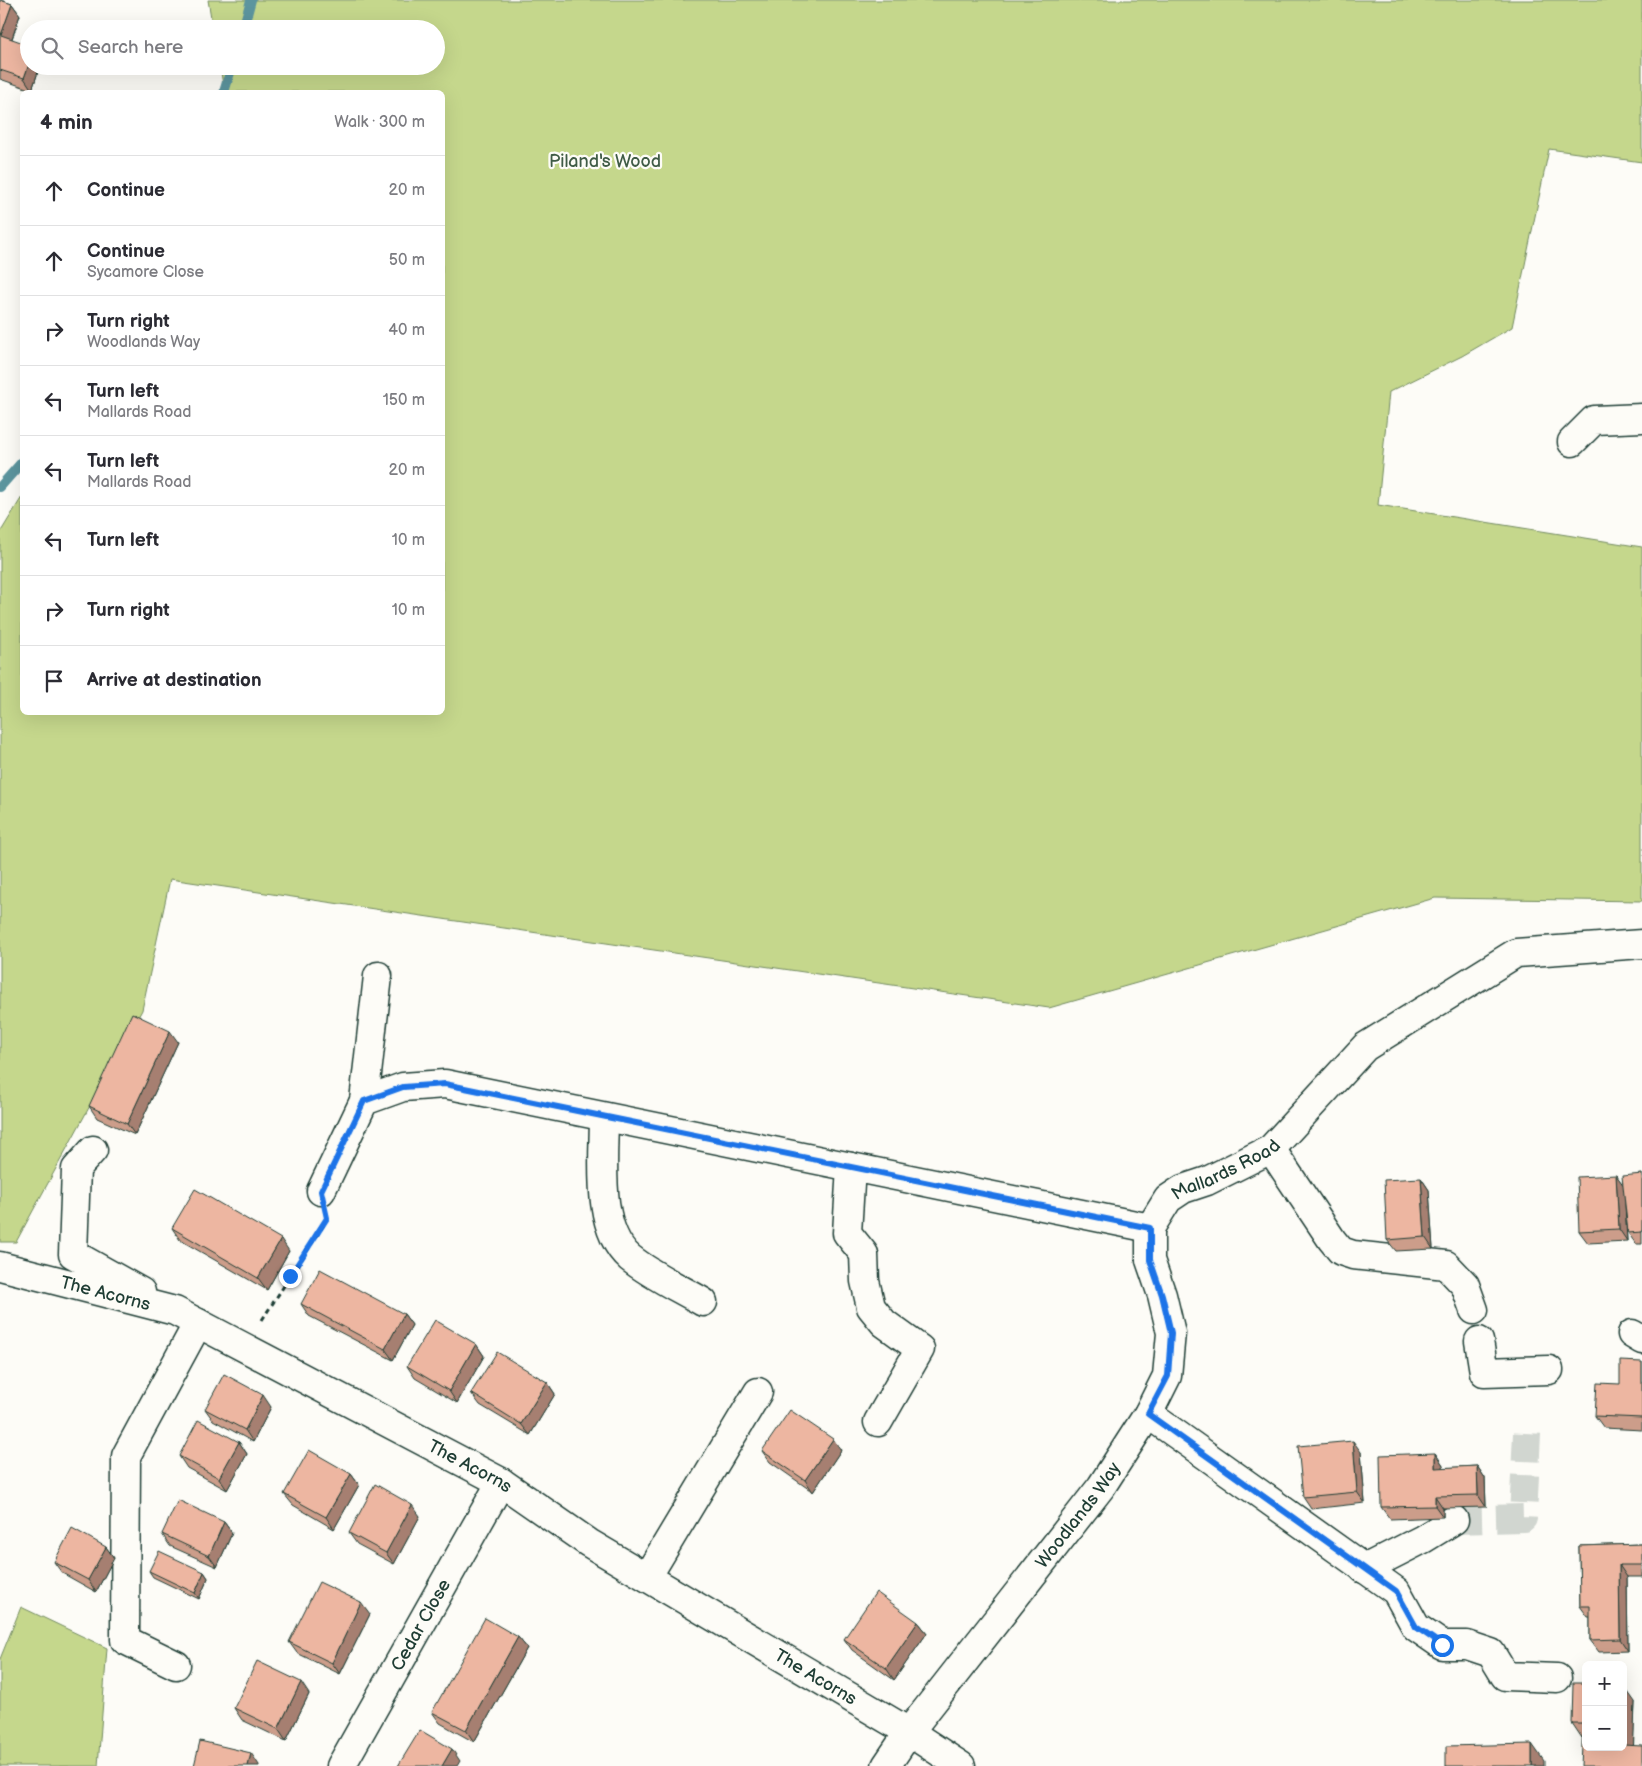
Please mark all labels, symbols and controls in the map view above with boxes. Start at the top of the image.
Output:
search box [20,20,445,75]
icon: search [38,34,66,62]
text: Search here [78,36,183,59]
text: 4 min [40,110,93,135]
text: Walk · 300 m [334,113,425,132]
park label: Piland's Wood [549,151,661,172]
icon: ahead [40,177,68,205]
text: Continue [87,179,165,202]
text: 20 m [389,181,425,200]
text: Continue [87,240,165,263]
icon: ahead [40,247,68,275]
text: 50 m [389,251,425,270]
text: Sycamore Close [87,263,204,282]
text: Turn right [87,310,170,333]
icon: right [40,317,68,345]
text: 40 m [388,321,425,340]
text: Woodlands Way [87,333,200,352]
text: Turn left [87,380,159,403]
icon: left [40,387,68,415]
text: 150 m [383,391,425,410]
text: Mallards Road [87,403,192,422]
text: Turn left [87,450,159,473]
icon: left [40,457,68,485]
text: 20 m [389,461,425,480]
text: Mallards Road [87,473,192,492]
icon: left [40,527,68,555]
text: Turn left [87,529,159,552]
text: 10 m [392,531,425,550]
icon: right [40,597,68,625]
text: Turn right [87,599,170,622]
text: 10 m [392,601,425,620]
icon: arrive [40,667,68,695]
text: Arrive at destination [87,669,262,692]
street label: Mallards Road [1168,1136,1285,1205]
route end [279,1265,302,1288]
street label: The Acorns [58,1272,153,1315]
street label: The Acorns [424,1436,516,1497]
street label: Woodlands Way [1031,1458,1126,1573]
street label: Cedar Close [387,1575,455,1675]
route start [1431,1634,1454,1657]
street label: The Acorns [770,1645,860,1710]
map controls [1582,1661,1627,1751]
button: + [1582,1661,1627,1706]
button: − [1582,1706,1627,1751]

